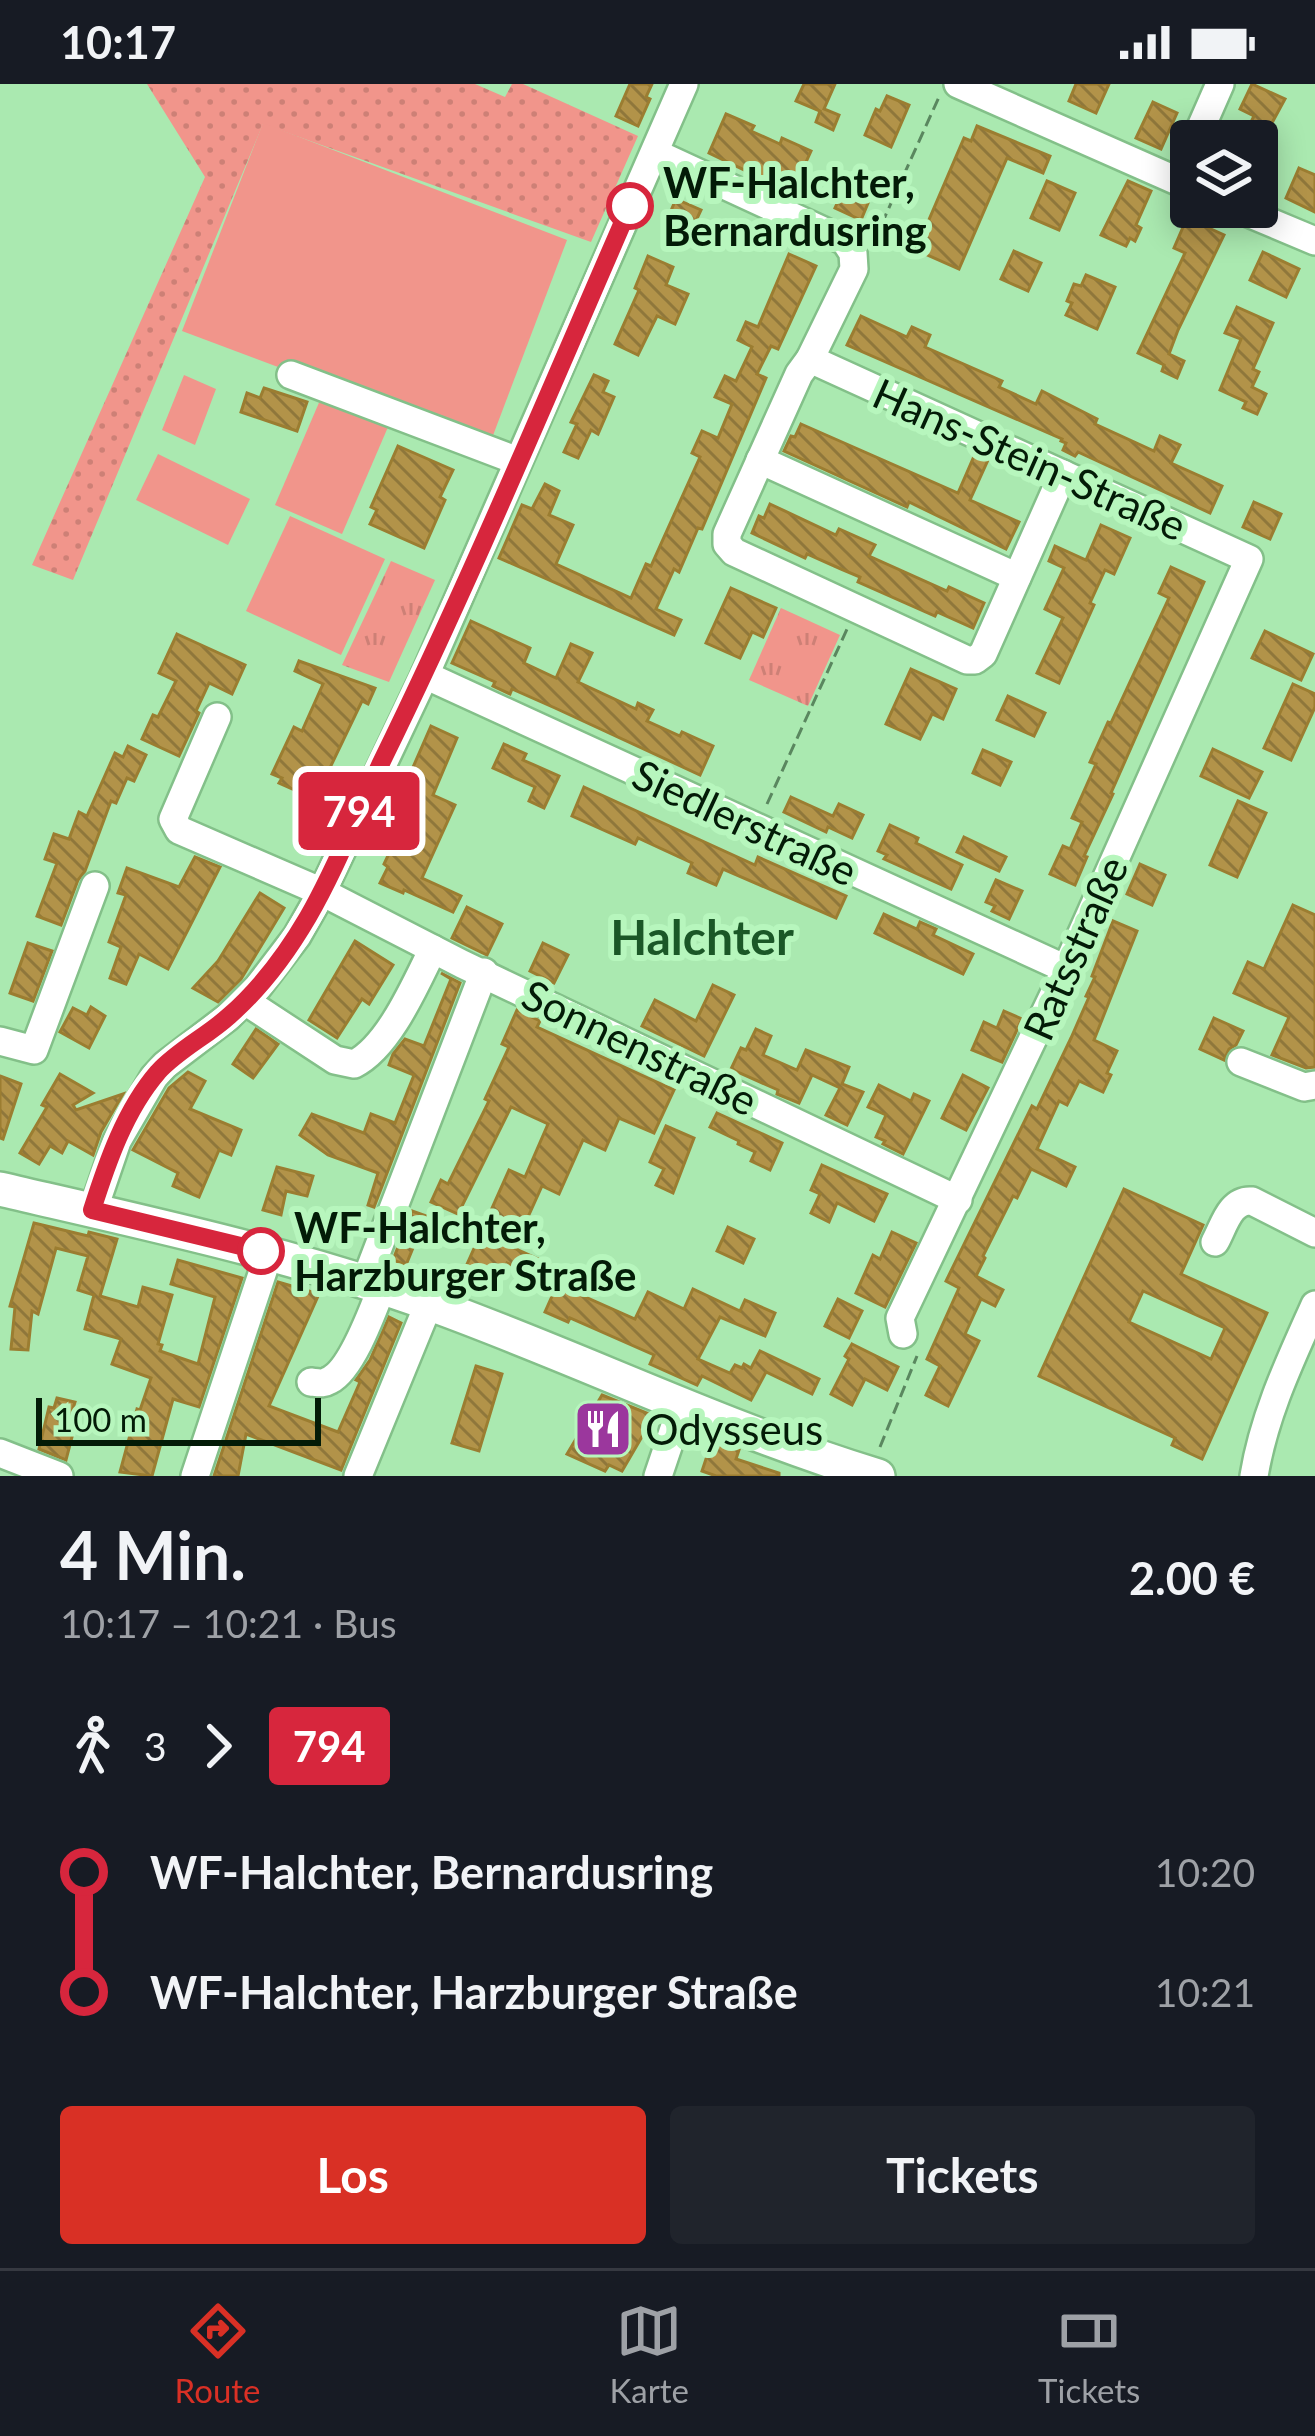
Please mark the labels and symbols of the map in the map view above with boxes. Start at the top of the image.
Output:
place label: WF-Halchter, Bernardusring [663,157,927,255]
marker: WF-Halchter, Bernardusring [608,184,652,228]
street label: Hans-Stein-Straße [866,368,1194,550]
street label: Siedlerstraße [625,748,865,896]
line badge: 794 [290,772,428,850]
street label: Ratsstraße [1012,849,1138,1047]
district label: Halchter [610,908,794,965]
street label: Sonnenstraße [515,969,765,1125]
place label: WF-Halchter, Harzburger Straße [294,1202,636,1300]
marker: WF-Halchter, Harzburger Straße [239,1229,283,1273]
scale bar [36,1392,321,1445]
restaurant icon: Odysseus [572,1398,634,1460]
place label: Odysseus [645,1404,823,1454]

